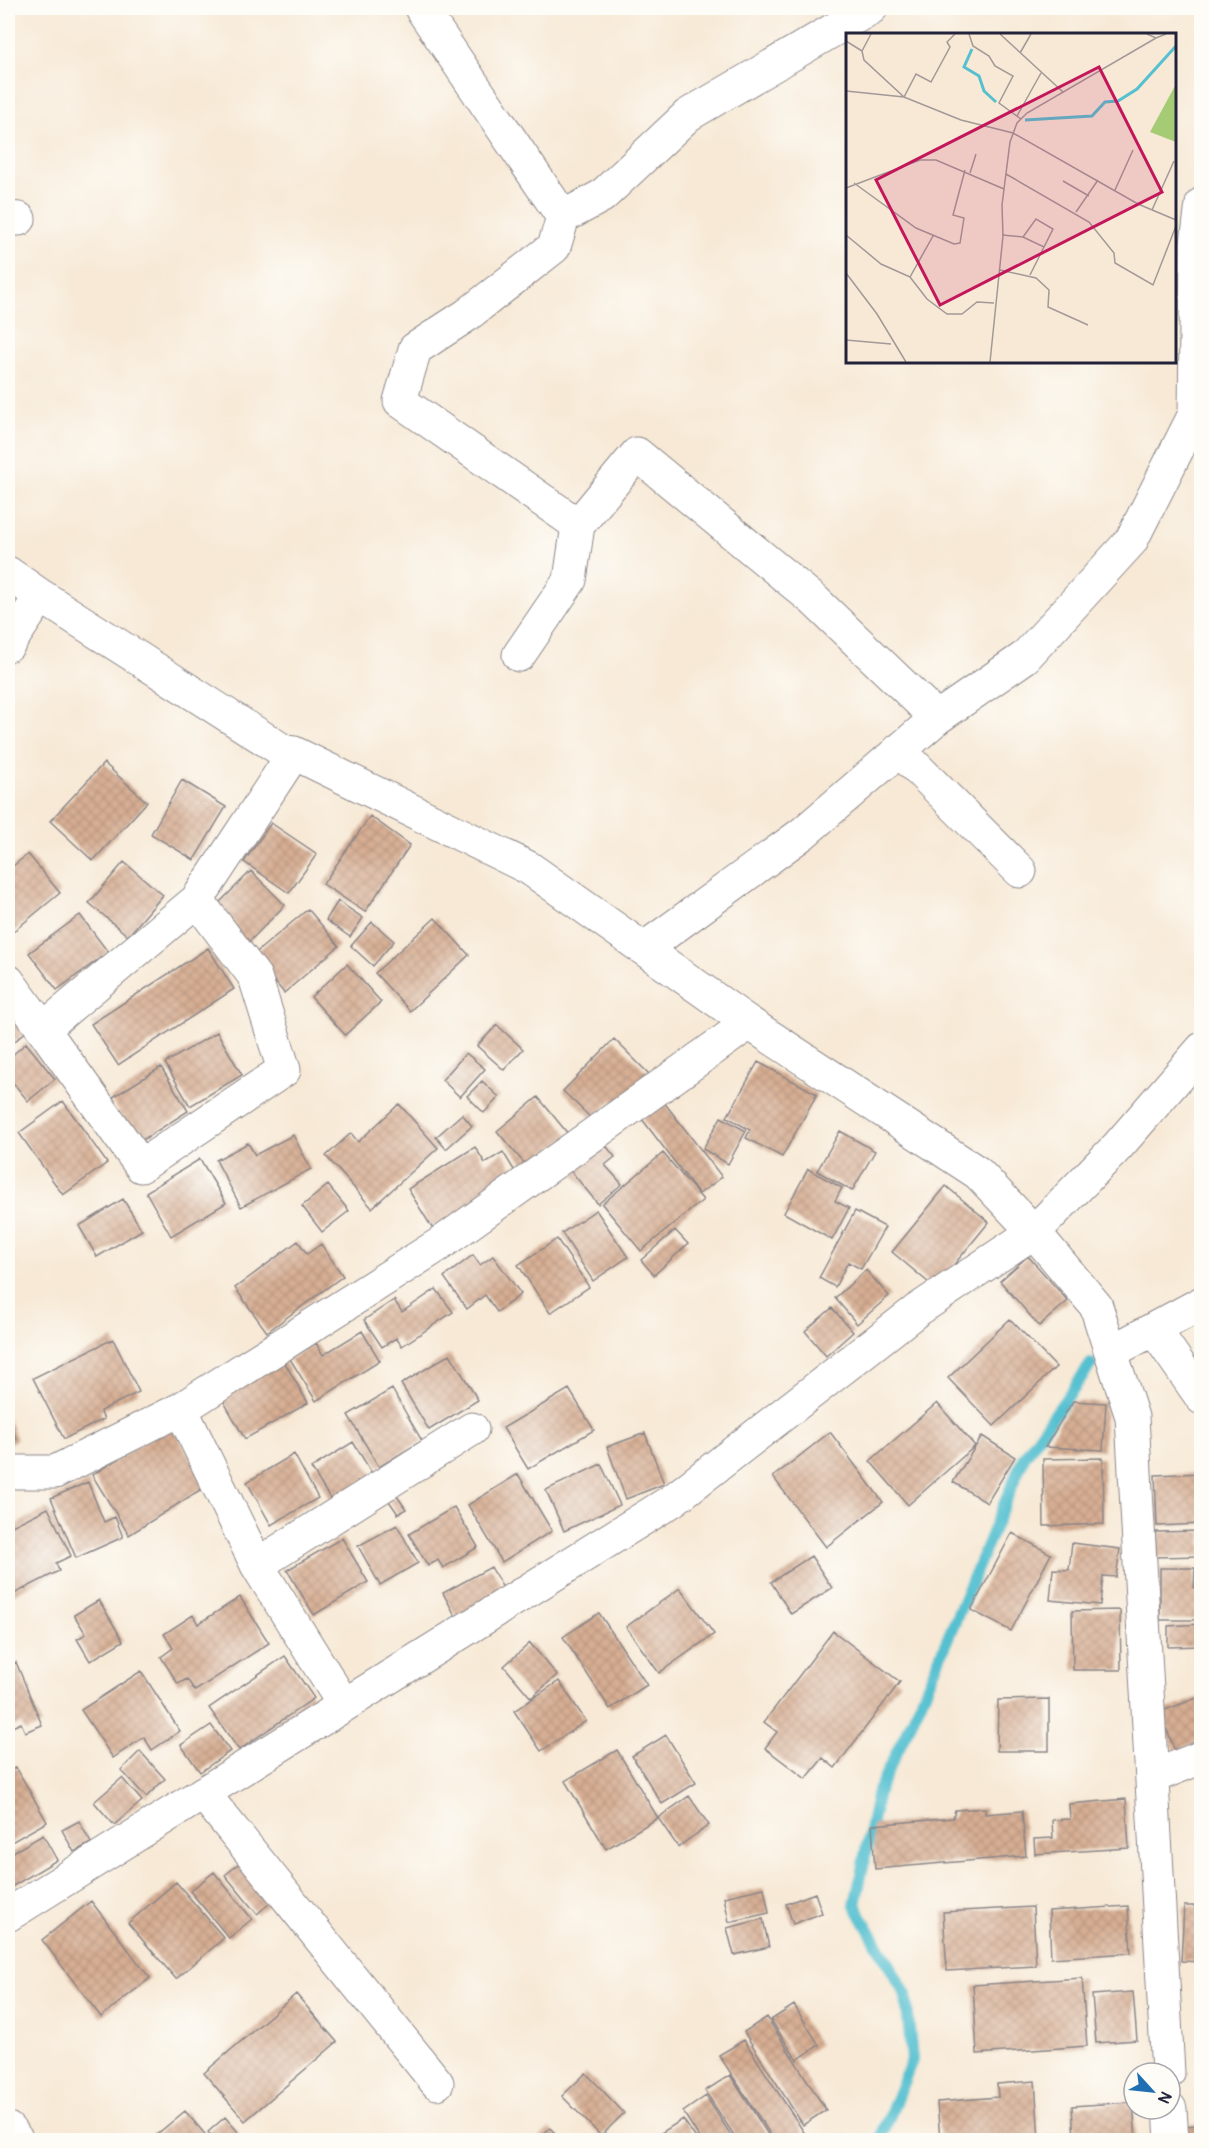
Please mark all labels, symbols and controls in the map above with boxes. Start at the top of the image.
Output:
inset map [846,33,1176,363]
north arrow [1122,2061,1182,2121]
text: N [1153,2088,1176,2107]

